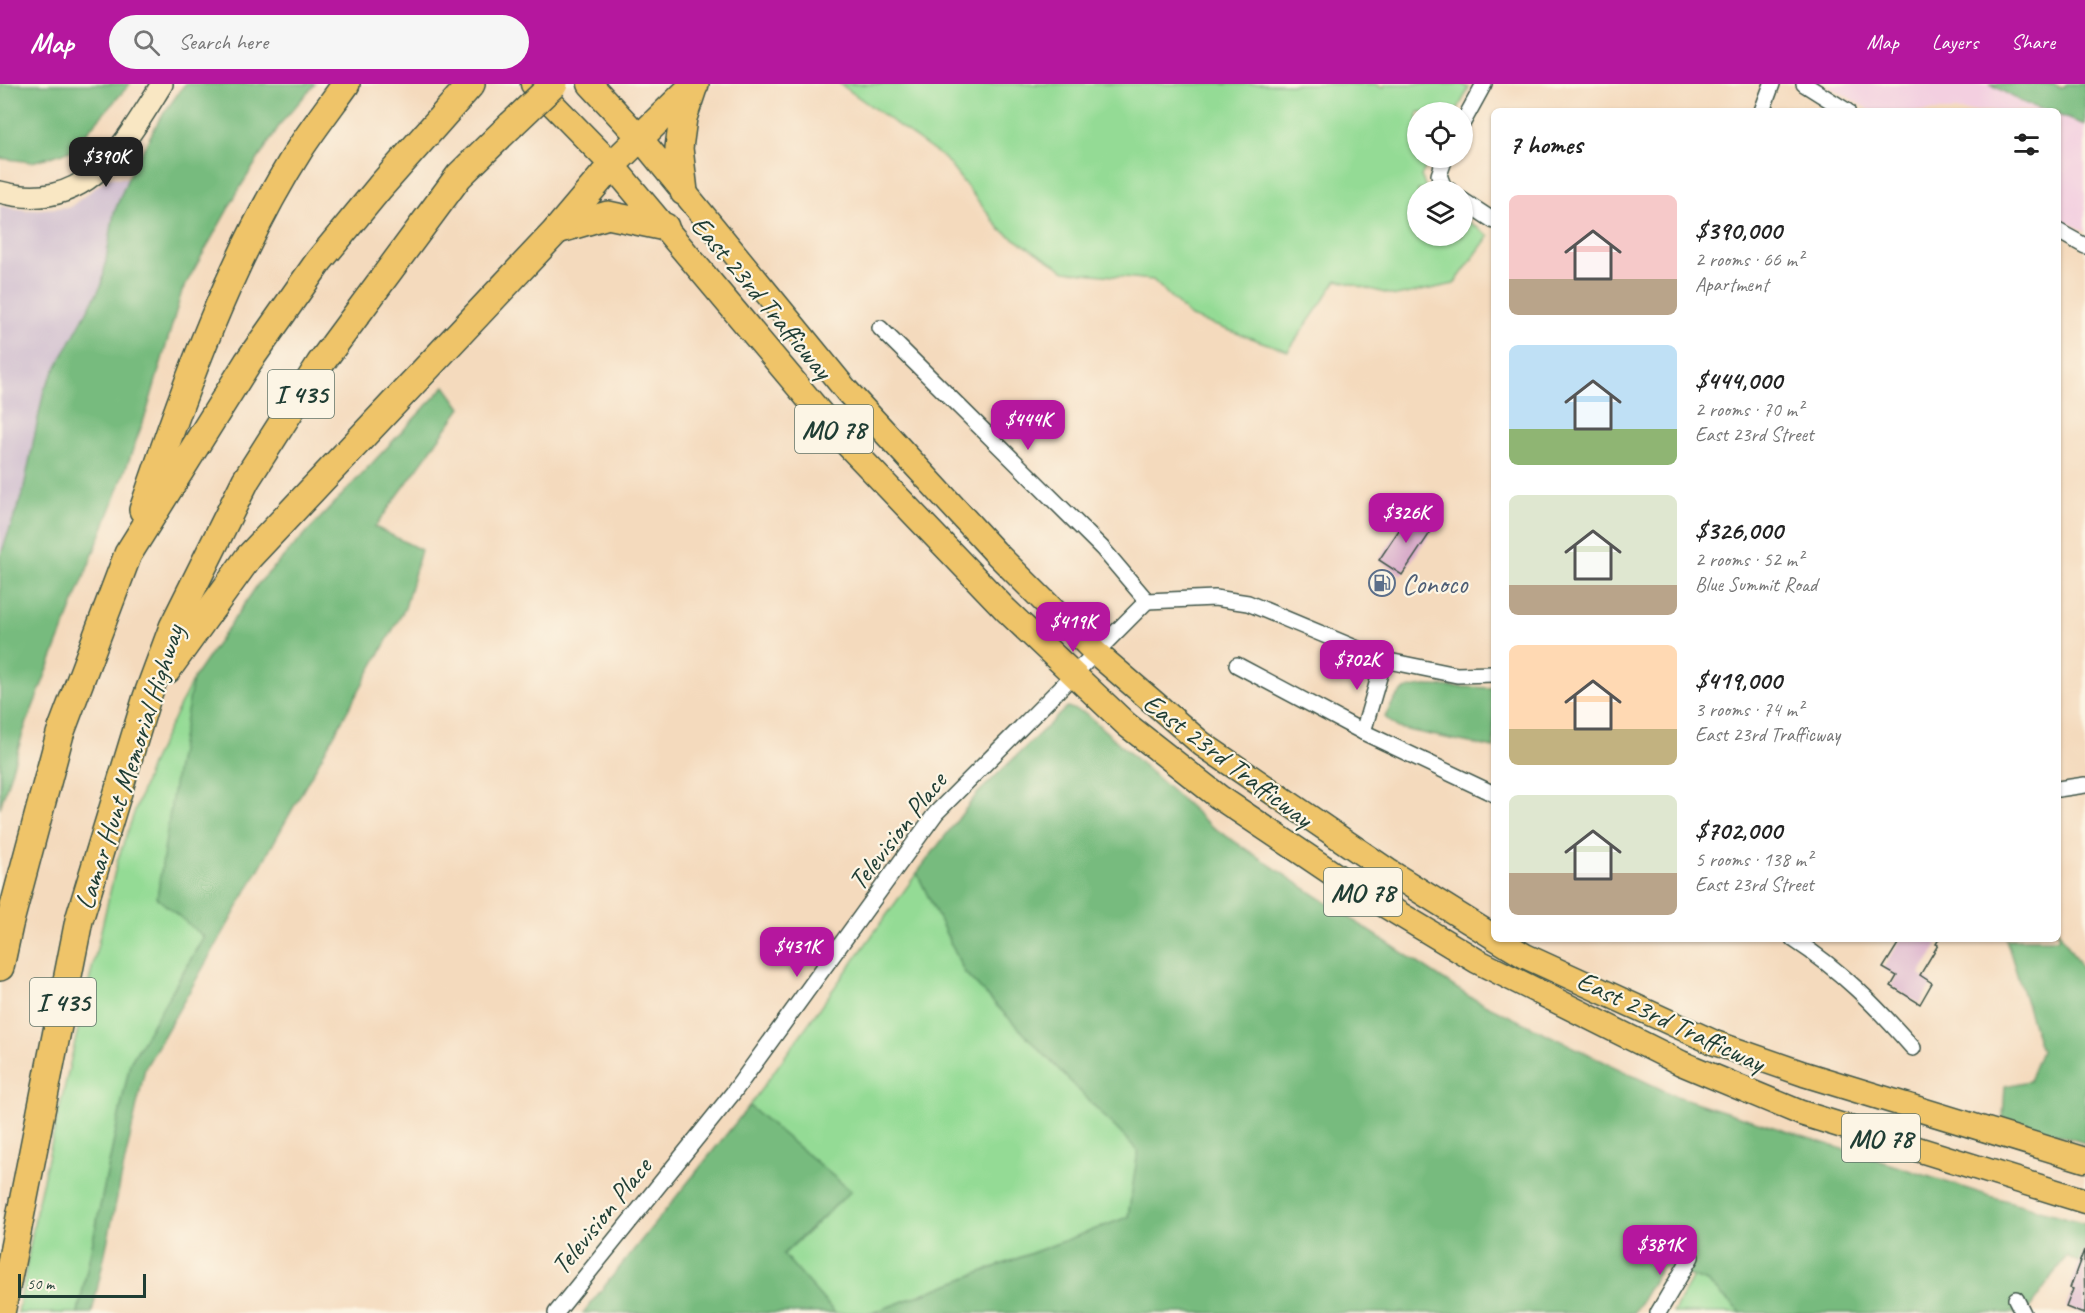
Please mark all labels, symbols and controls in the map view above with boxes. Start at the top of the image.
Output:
search box [109,15,529,69]
text: Map [30,25,73,60]
icon: search [130,26,163,59]
text: Search here [178,28,268,56]
text: Map [1866,29,1899,55]
text: Layers [1932,29,1978,55]
text: Share [2011,29,2055,55]
map controls [1407,102,1473,246]
button: locate [1407,102,1473,168]
text: 7 homes [1509,128,1582,161]
icon: filters [2010,128,2043,161]
pin: $390K [64,137,148,188]
text: $390K [83,144,129,169]
button: layers [1407,180,1473,246]
street label: East 23rd Trafficway [683,208,842,388]
text: $390,000 [1695,214,1782,247]
icon: home [1557,219,1629,291]
text: 2 rooms · 66 m² [1695,247,1803,272]
text: Apartment [1695,272,1768,297]
text: $444,000 [1695,364,1782,397]
icon: home [1557,369,1629,441]
road number: I 435 [268,370,334,418]
text: 2 rooms · 70 m² [1695,397,1803,422]
pin: $444K [986,400,1070,451]
road number: MO 78 [795,405,873,453]
text: $444K [1005,407,1051,432]
text: East 23rd Street [1695,422,1814,447]
pin: $326K [1364,493,1448,544]
text: $326K [1383,500,1429,525]
text: $326,000 [1695,514,1783,547]
icon: home [1557,519,1629,591]
text: 2 rooms · 52 m² [1695,547,1803,572]
place label: Conoco [1402,566,1469,601]
fuel station icon: Conoco [1367,568,1397,598]
text: Blue Summit Road [1695,572,1817,597]
pin: $419K [1031,602,1115,653]
text: $419K [1050,609,1096,634]
street label: Lamar Hunt Memorial Highway [66,618,192,914]
pin: $702K [1315,640,1399,691]
text: $702K [1334,647,1380,672]
text: $419,000 [1695,664,1782,697]
icon: home [1557,669,1629,741]
street label: East 23rd Trafficway [1136,685,1322,837]
text: 3 rooms · 74 m² [1695,697,1803,722]
text: East 23rd Trafficway [1695,722,1840,747]
street label: Television Place [840,763,955,897]
text: $702,000 [1695,814,1782,847]
icon: home [1557,819,1629,891]
text: 5 rooms · 138 m² [1695,847,1812,872]
road number: MO 78 [1324,868,1402,916]
text: East 23rd Street [1695,872,1814,897]
pin: $431K [755,927,839,978]
text: $431K [774,934,820,959]
street label: East 23rd Trafficway [1572,962,1773,1081]
road number: I 435 [30,978,96,1026]
road number: MO 78 [1842,1114,1920,1162]
street label: Television Place [543,1149,660,1282]
pin: $381K [1618,1225,1702,1276]
text: $381K [1637,1232,1683,1257]
scale bar [18,1271,146,1298]
text: 50 m [27,1274,54,1294]

